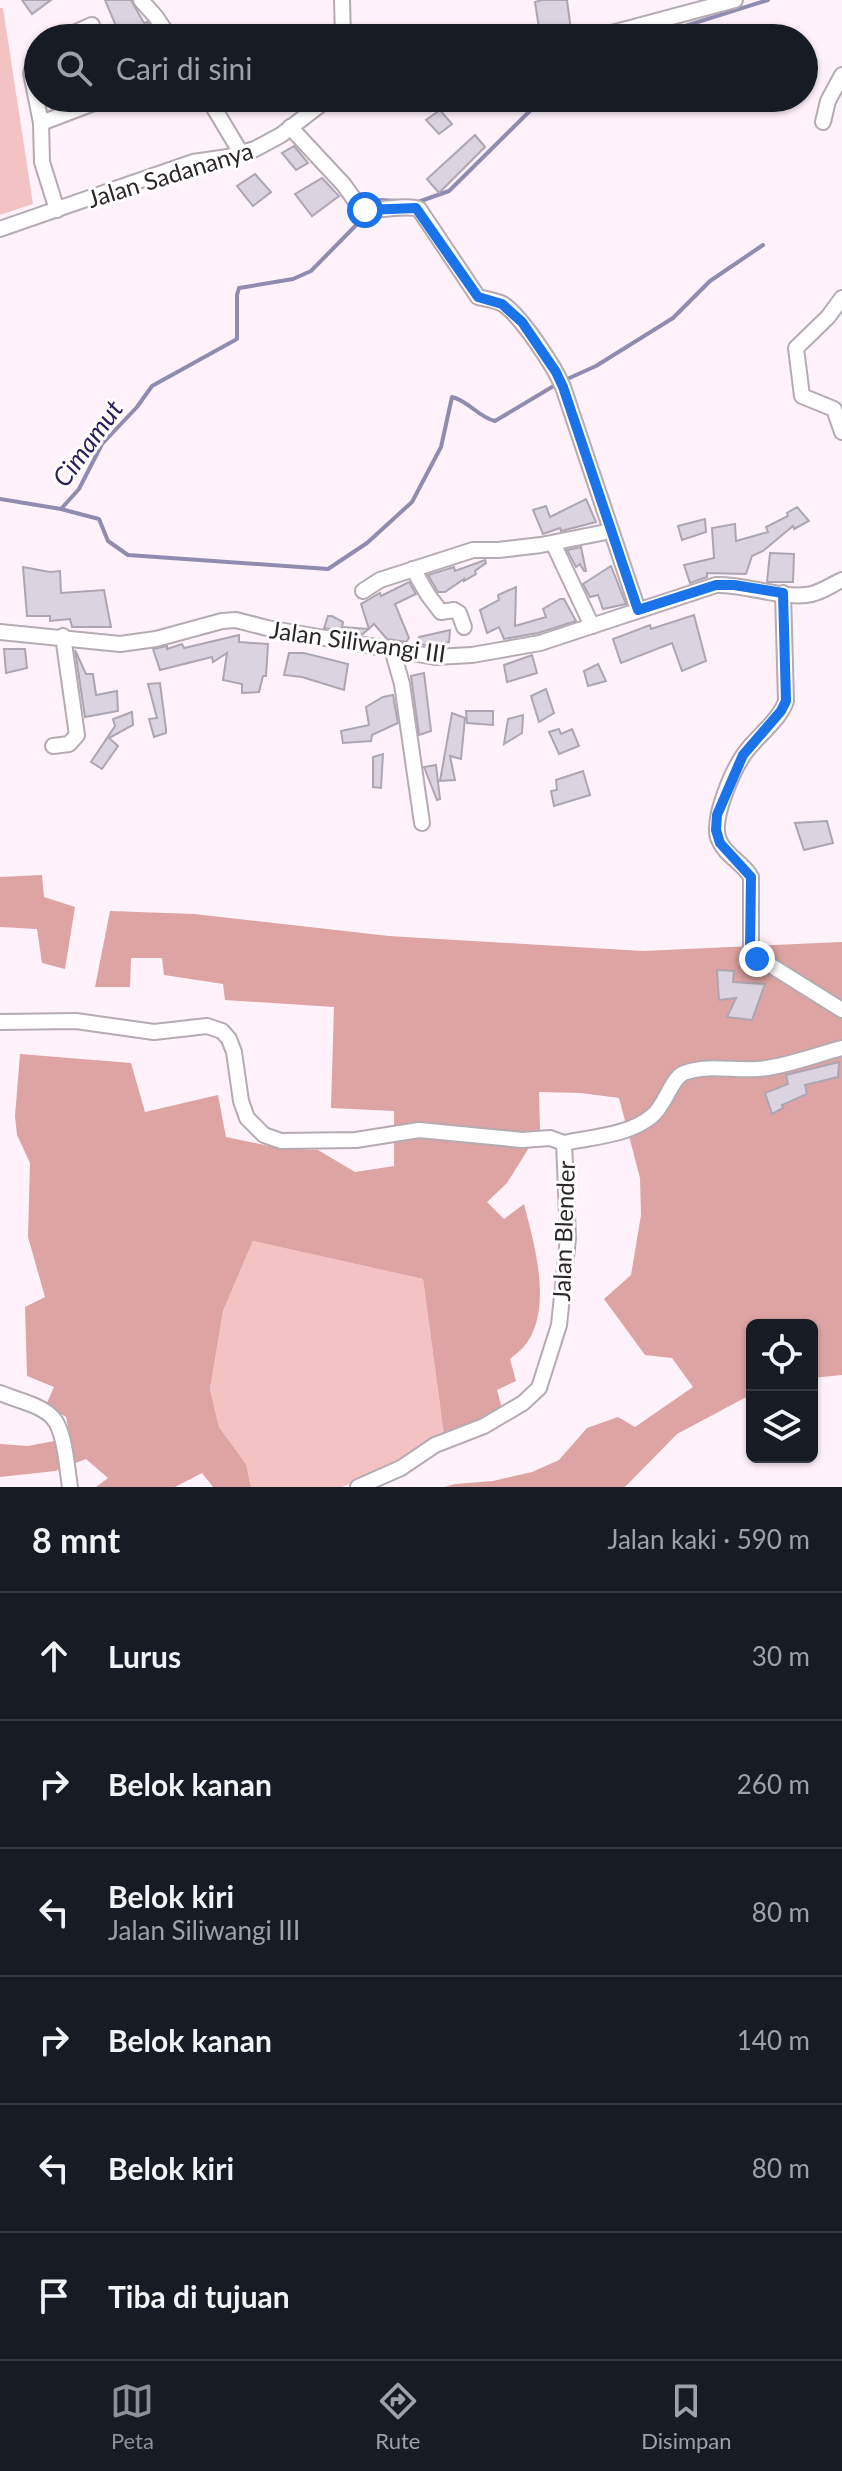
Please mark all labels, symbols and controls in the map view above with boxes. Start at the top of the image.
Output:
search box [24,24,818,112]
icon: search [52,46,96,90]
text: Cari di sini [116,50,253,86]
street label: Jalan Sadananya [84,135,256,213]
route start [347,192,383,228]
water label: Cimamut [45,393,129,493]
street label: Jalan Siliwangi III [268,614,448,668]
route end [739,941,775,977]
street label: Jalan Blender [546,1160,580,1302]
map controls [746,1319,818,1463]
button: locate [746,1319,818,1391]
button: layers [746,1391,818,1463]
text: 8 mnt [32,1519,120,1560]
text: Jalan kaki · 590 m [607,1523,810,1555]
icon: ahead [32,1634,76,1678]
text: Lurus [108,1638,181,1674]
text: 30 m [752,1640,810,1672]
icon: right [32,1762,76,1806]
text: Belok kanan [108,1766,272,1802]
text: 260 m [737,1768,810,1800]
text: Belok kiri [108,1878,234,1914]
icon: left [32,1890,76,1934]
text: 80 m [752,1896,810,1928]
text: Jalan Siliwangi III [108,1914,300,1946]
icon: right [32,2018,76,2062]
text: Belok kanan [108,2022,272,2058]
text: 140 m [737,2024,810,2056]
icon: left [32,2146,76,2190]
text: Belok kiri [108,2150,234,2186]
text: 80 m [752,2152,810,2184]
icon: arrive [32,2274,76,2318]
text: Tiba di tujuan [108,2278,290,2314]
tab: Peta [110,2379,154,2454]
tab: Rute [375,2379,420,2454]
tab: Disimpan [641,2379,732,2454]

